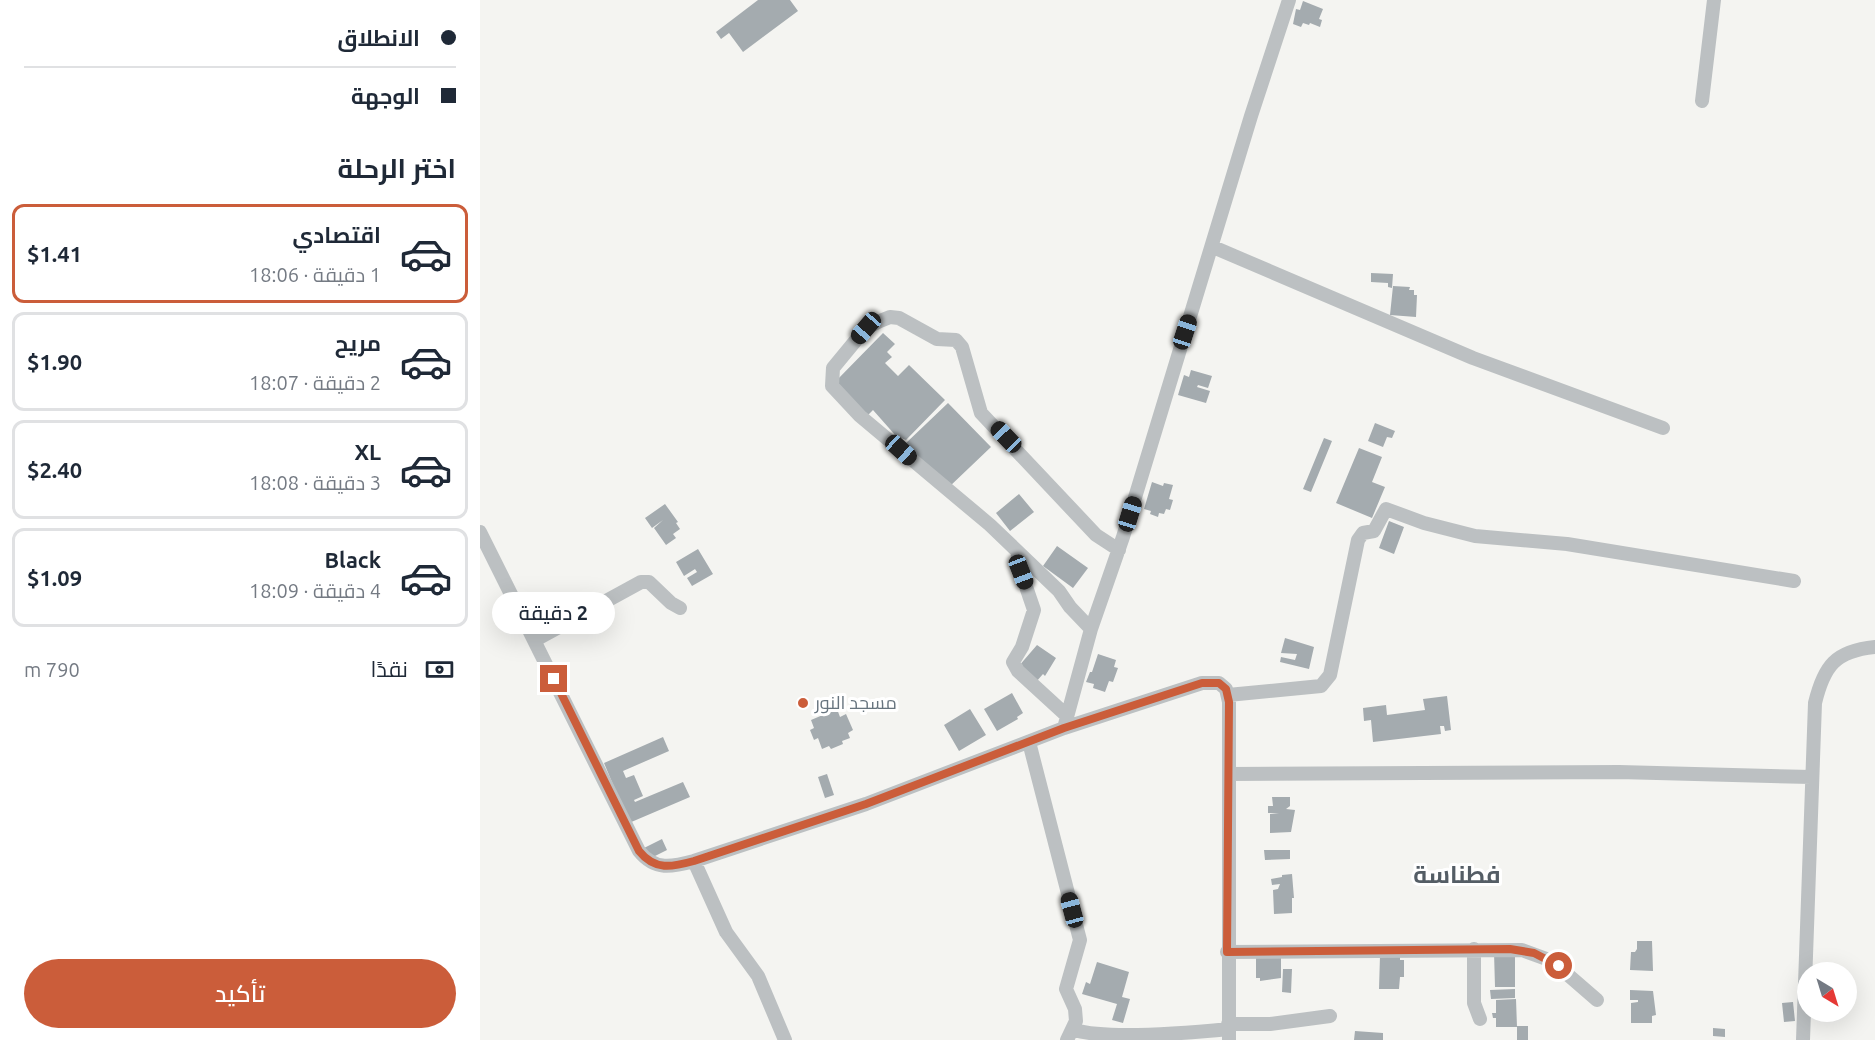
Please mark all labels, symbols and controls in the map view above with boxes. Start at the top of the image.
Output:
text: الانطلاق [337,25,420,50]
text: الوجهة [351,83,420,108]
text: اختر الرحلة [337,153,456,183]
text: اقتصادي [292,222,381,247]
icon: car [399,227,453,281]
text: $1.41 [27,241,82,266]
text: 1 دقيقة · 18:06 [249,263,381,286]
car [847,309,885,347]
car [1171,312,1199,352]
text: مريح [335,330,381,355]
icon: car [399,335,453,389]
text: $1.90 [27,349,82,374]
text: 2 دقيقة · 18:07 [249,371,381,394]
car [987,418,1025,456]
car [882,431,920,469]
text: XL [354,439,381,464]
icon: car [399,443,453,497]
text: $2.40 [27,457,82,482]
text: 3 دقيقة · 18:08 [249,471,381,494]
car [1116,494,1144,534]
text: Black [324,547,381,572]
icon: car [399,551,453,605]
car [1006,552,1036,592]
text: $1.09 [27,565,82,590]
text: 4 دقيقة · 18:09 [249,579,381,602]
callout: 2 دقيقة [493,592,616,634]
text: 2 دقيقة [519,601,588,624]
icon: cash [423,653,456,686]
text: نقدًا [370,656,408,681]
text: 790 m [24,658,80,681]
route end [540,665,567,692]
place label: مسجد النور [814,692,897,714]
marker: مسجد النور [796,696,810,710]
district label: فطناسة [1413,861,1501,888]
car [1059,890,1085,930]
route start [1545,952,1572,979]
button: تأكيد [24,959,456,1028]
north arrow [1797,962,1857,1022]
map controls [1797,962,1857,1022]

